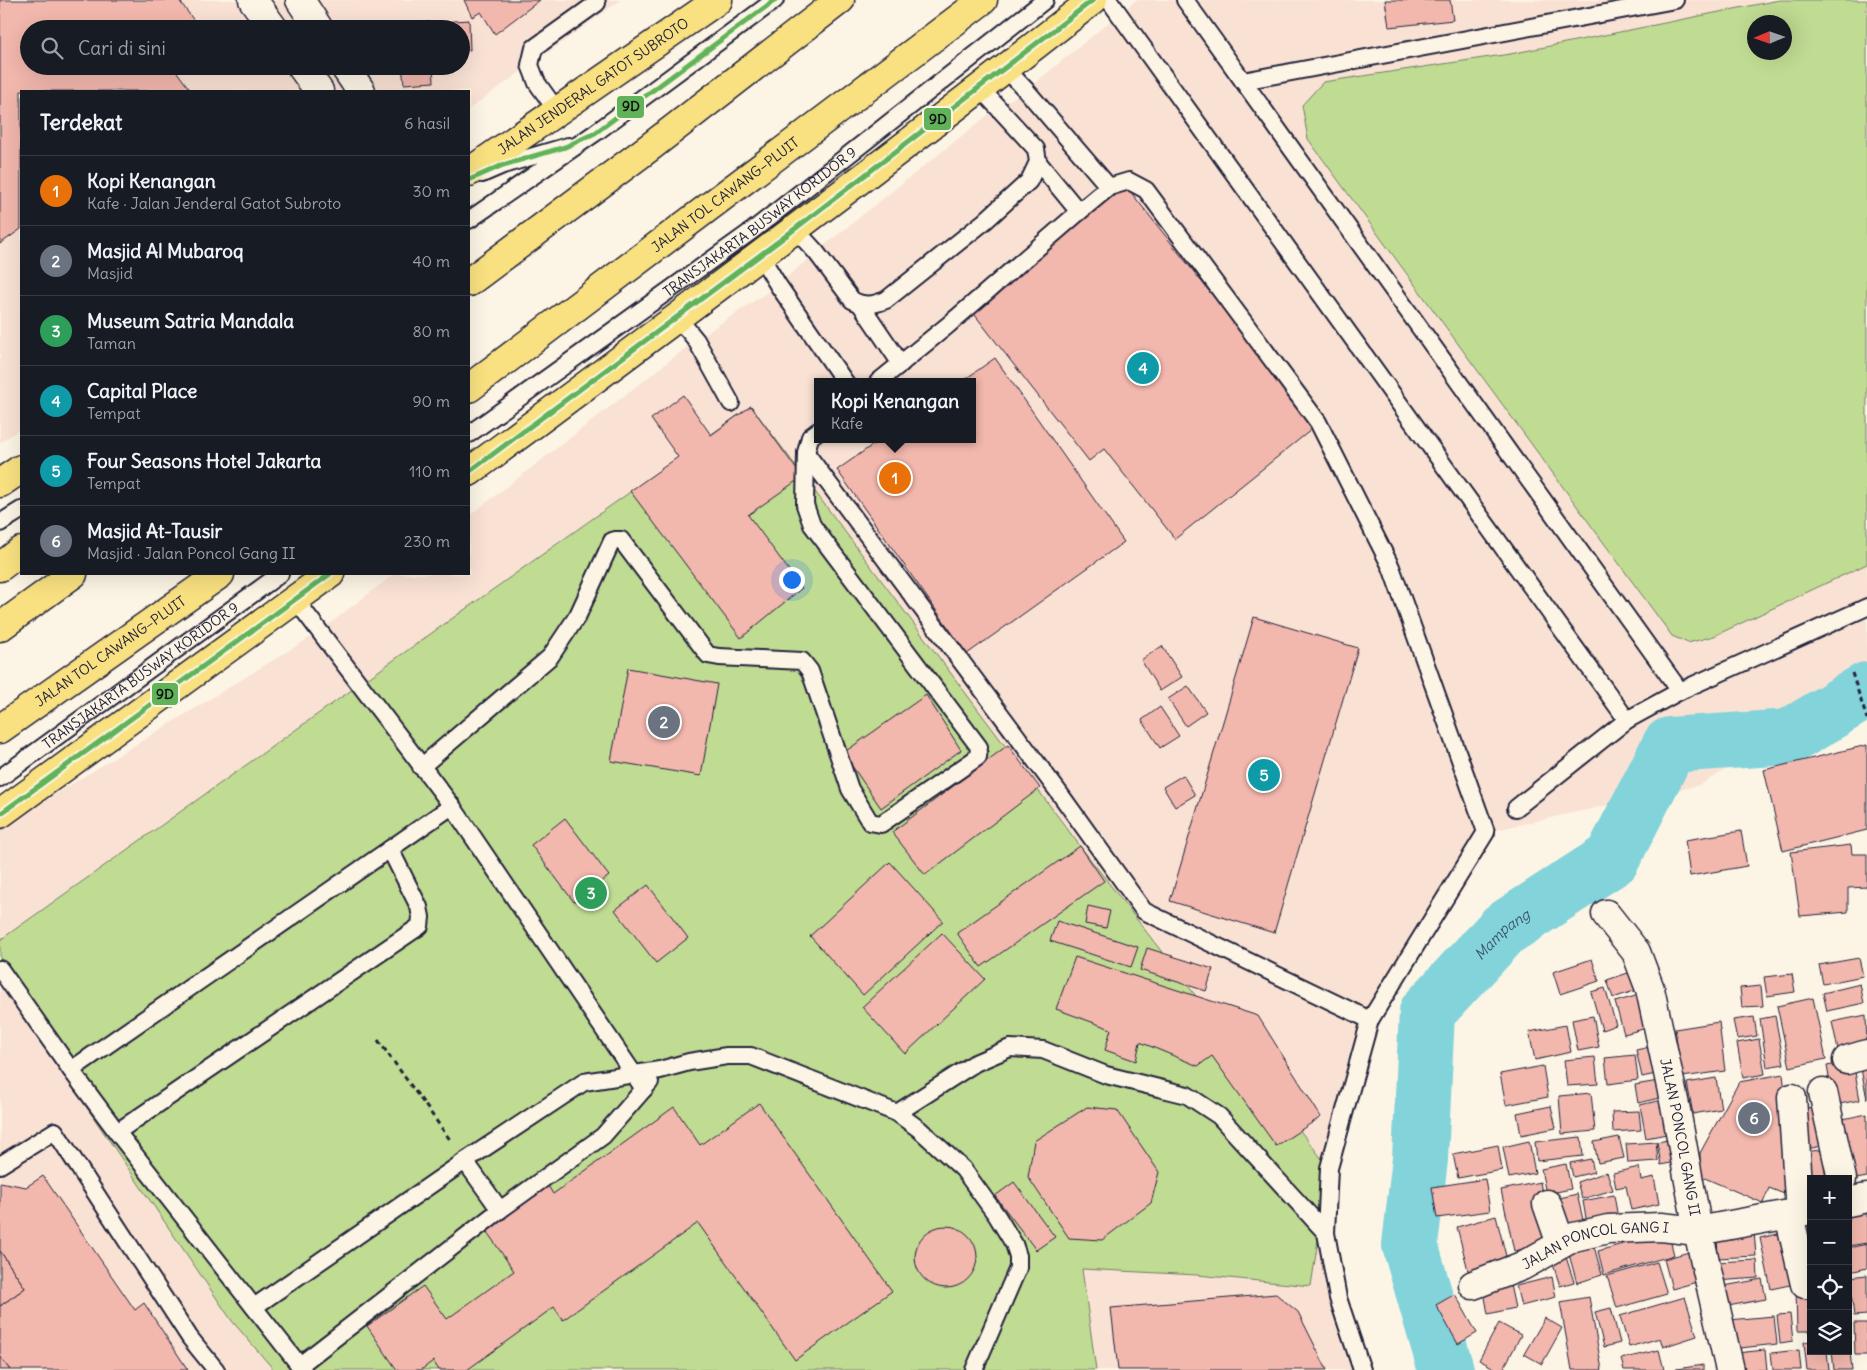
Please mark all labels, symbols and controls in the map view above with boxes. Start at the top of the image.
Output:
street label: JALAN JENDERAL GATOT SUBROTO [494,14,692,158]
north arrow [1747,15,1792,60]
search box [20,20,470,75]
icon: search [38,34,66,62]
text: Cari di sini [78,36,166,60]
line badge: 9D [616,95,645,119]
text: 9D [622,97,640,115]
line badge: 9D [923,107,952,131]
text: Terdekat [40,109,122,136]
text: 9D [929,110,947,128]
text: 6 hasil [404,113,450,133]
street label: JALAN TOL CAWANG–PLUIT [648,133,803,256]
street label: TRANSJAKARTA BUSWAY KORIDOR 9 [659,143,860,301]
text: Kopi Kenangan [87,169,216,193]
text: 1 [53,181,59,201]
text: 30 m [413,181,450,201]
text: Kafe · Jalan Jenderal Gatot Subroto [87,193,341,213]
text: Masjid Al Mubaroq [87,239,243,263]
text: 2 [52,251,60,271]
text: 40 m [412,251,450,271]
text: Masjid [87,263,133,283]
text: Museum Satria Mandala [87,309,294,333]
text: 3 [51,321,61,341]
text: 80 m [412,321,450,341]
text: Taman [87,333,136,353]
pin: 4 [1127,349,1159,387]
popup [814,378,976,443]
text: Capital Place [87,379,197,403]
text: Kopi Kenangan [831,389,959,413]
text: 4 [51,391,61,411]
text: 90 m [412,391,450,411]
text: Tempat [87,403,141,423]
text: Kafe [831,413,863,433]
text: Four Seasons Hotel Jakarta [87,449,321,473]
pin: 1 [879,459,911,497]
text: 5 [51,461,61,481]
text: 110 m [409,461,450,481]
text: Tempat [87,473,141,493]
text: Masjid At-Tausir [87,519,222,543]
text: 6 [51,531,61,551]
text: 230 m [404,531,450,551]
text: Masjid · Jalan Poncol Gang II [87,543,296,563]
your location [779,567,805,593]
street label: JALAN TOL CAWANG–PLUIT [31,592,189,711]
street label: TRANSJAKARTA BUSWAY KORIDOR 9 [39,598,242,753]
line badge: 9D [151,682,179,706]
text: 9D [156,685,174,703]
pin: 2 [648,703,680,741]
pin: 5 [1248,756,1280,794]
pin: 3 [575,874,607,912]
water label: Mampang [1470,904,1535,964]
street label: JALAN PONCOL GANG II [1656,1057,1704,1217]
pin: 6 [1738,1099,1770,1137]
map controls [1807,1175,1852,1355]
button: + [1807,1175,1852,1220]
street label: JALAN PONCOL GANG I [1519,1218,1670,1273]
button: − [1807,1220,1852,1265]
button: locate [1807,1265,1852,1310]
button: layers [1807,1310,1852,1355]

